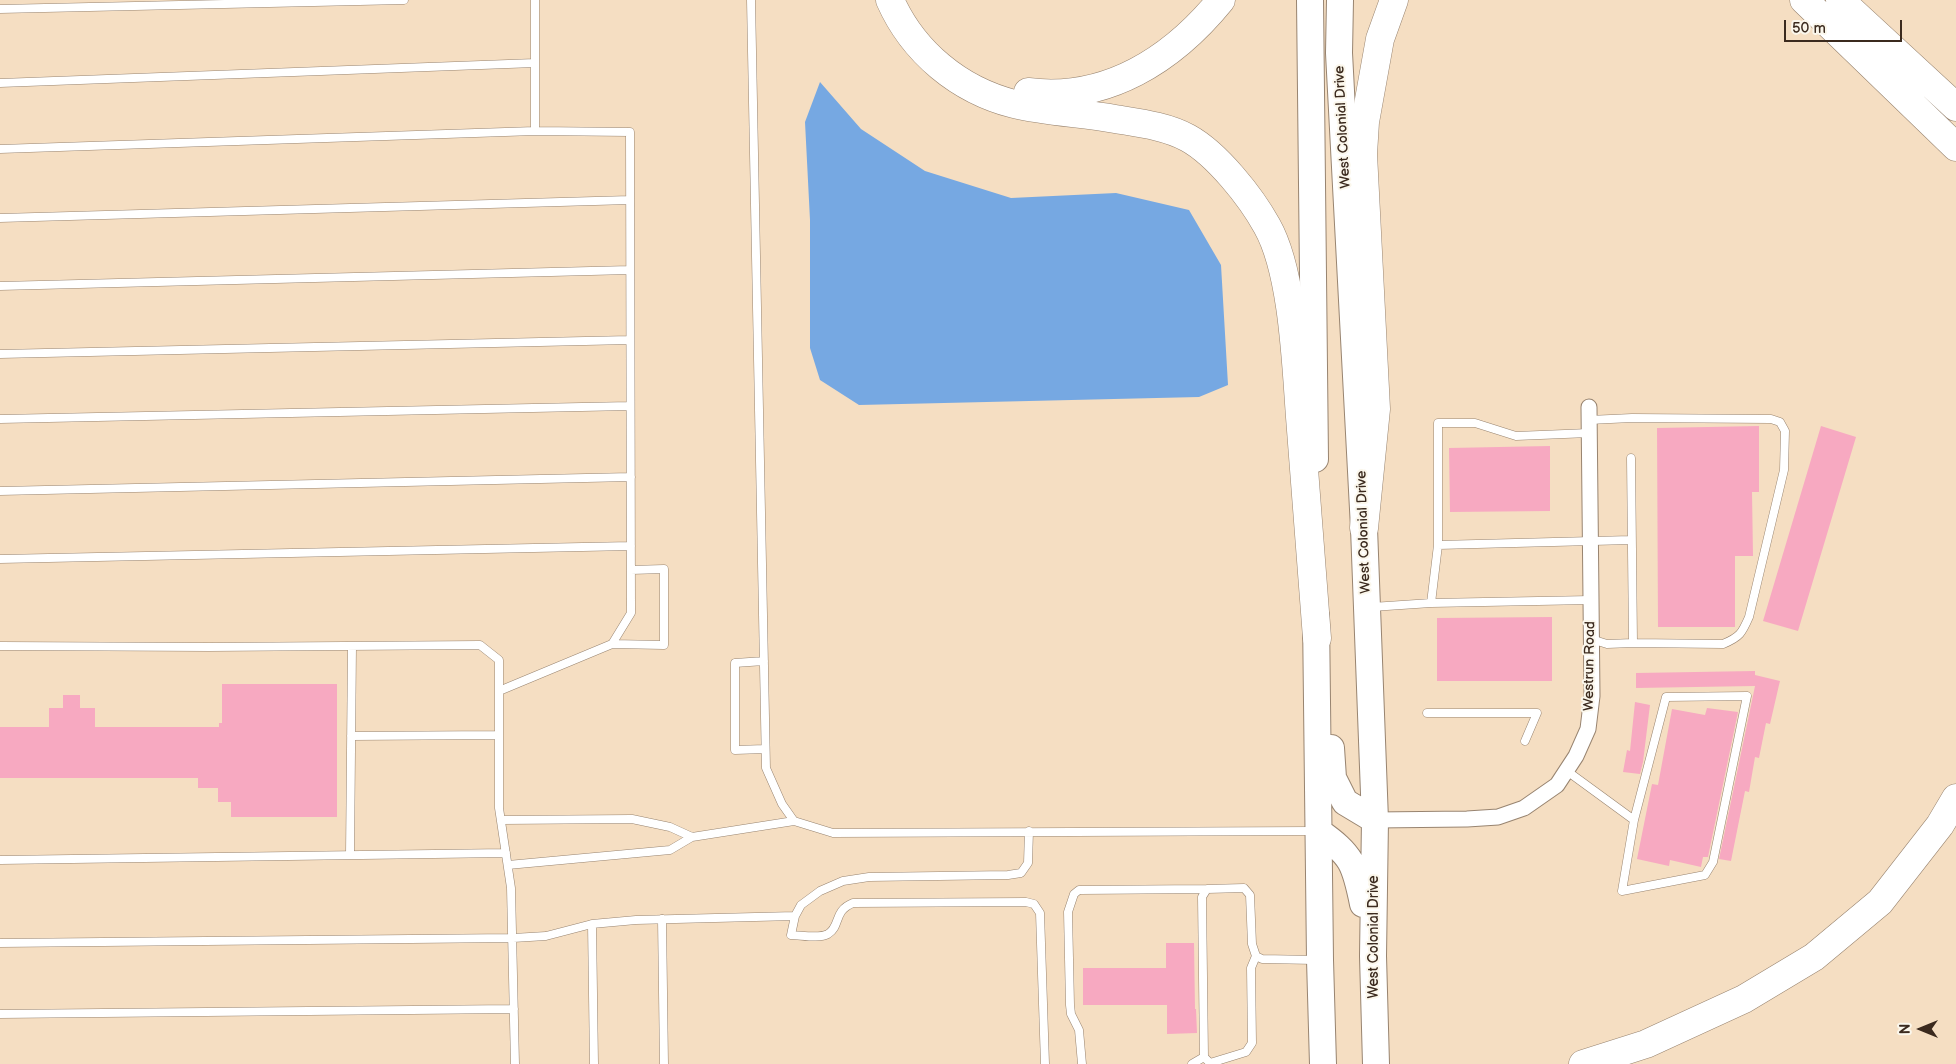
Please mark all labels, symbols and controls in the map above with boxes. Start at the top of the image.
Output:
scale bar [1786,10,1904,42]
text: 50 m [1792,19,1826,38]
street label: West Colonial Drive [1331,65,1355,189]
street label: West Colonial Drive [1353,470,1375,594]
street label: Westrun Road [1581,621,1599,711]
street label: West Colonial Drive [1366,875,1382,999]
north arrow [1896,1004,1946,1054]
text: N [1897,1024,1914,1034]

